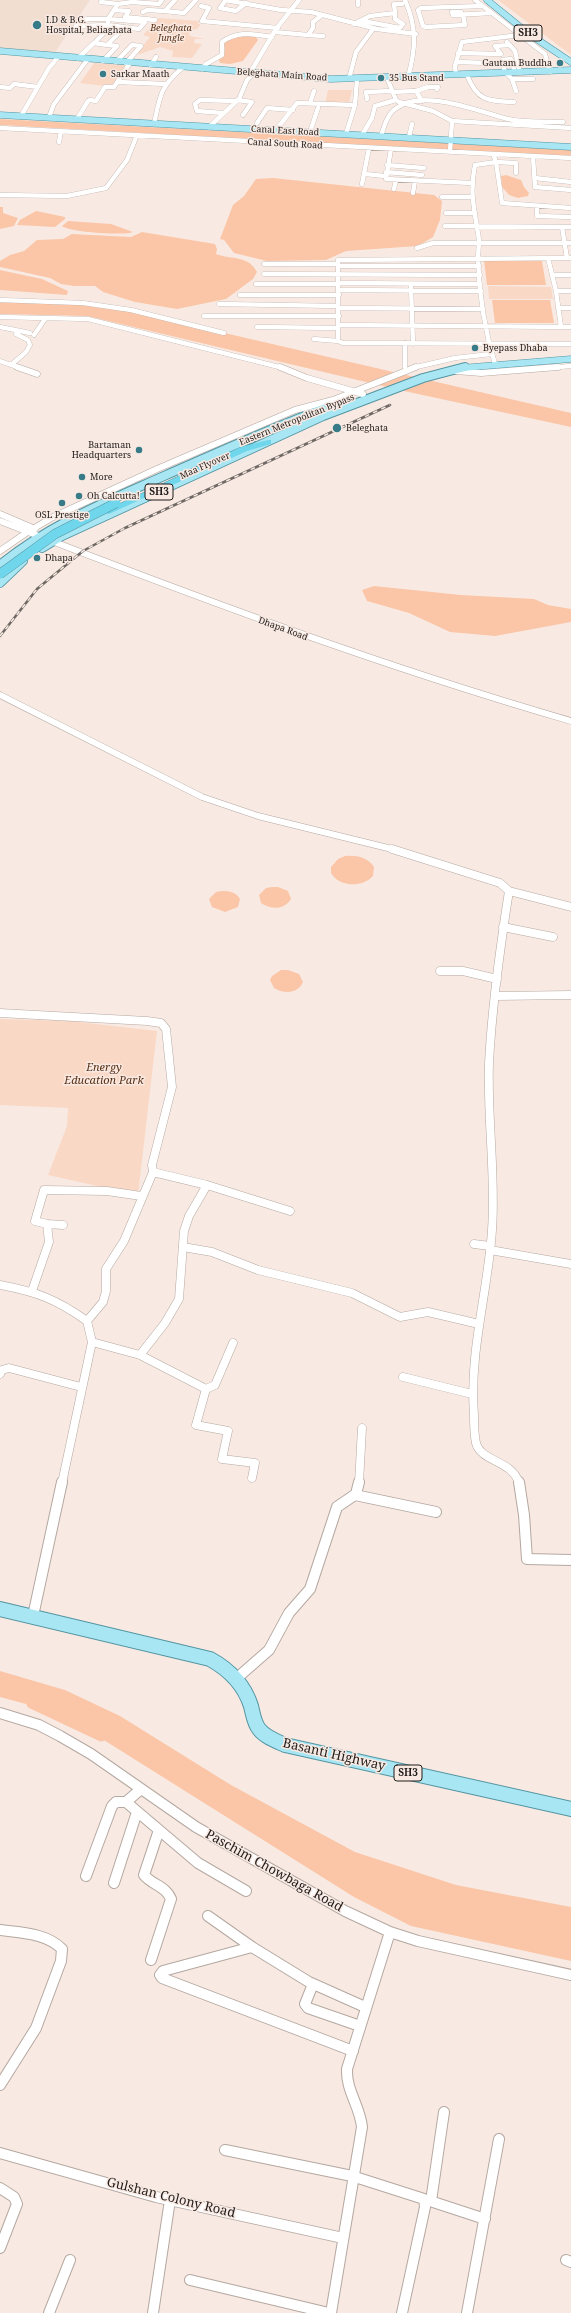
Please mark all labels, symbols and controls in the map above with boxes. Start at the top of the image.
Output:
place label: I.D & B.G. Hospital, Beliaghata [46,15,132,36]
marker: I.D & B.G. Hospital, Beliaghata [31,19,43,31]
park label: Beleghata Jungle [150,23,192,44]
road number: SH3 [514,25,542,41]
place label: Gautam Buddha [482,58,552,68]
marker: Gautam Buddha [555,58,565,68]
street label: Beleghata Main Road [236,66,328,84]
marker: Sarkar Maath [98,69,108,79]
place label: Sarkar Maath [111,69,170,79]
marker: 35 Bus Stand [376,73,386,83]
place label: 35 Bus Stand [389,73,444,83]
street label: Canal East Road [251,124,319,138]
street label: Canal South Road [247,137,323,151]
marker: Byepass Dhaba [470,343,480,353]
place label: Byepass Dhaba [483,343,548,353]
street label: Eastern Metropolitan Bypass [238,392,356,448]
marker: Beleghata [331,422,343,434]
place label: Beleghata [346,423,388,433]
place label: Bartaman Headquarters [72,440,131,461]
marker: Bartaman Headquarters [134,445,144,455]
street label: Maa Flyover [178,450,232,482]
marker: More [77,472,87,482]
place label: More [90,472,113,482]
road number: SH3 [145,484,173,500]
marker: Oh Calcutta! [74,491,84,501]
place label: Oh Calcutta! [87,491,140,501]
marker: OSL Prestige [57,498,67,508]
place label: OSL Prestige [35,510,89,520]
marker: Dhapa [32,553,42,563]
place label: Dhapa [45,553,73,563]
street label: Dhapa Road [257,615,309,643]
park label: Energy Education Park [64,1061,144,1087]
street label: Basanti Highway [281,1736,387,1774]
road number: SH3 [394,1765,422,1781]
street label: Paschim Chowbaga Road [203,1827,345,1915]
street label: Gulshan Colony Road [105,2174,237,2222]

